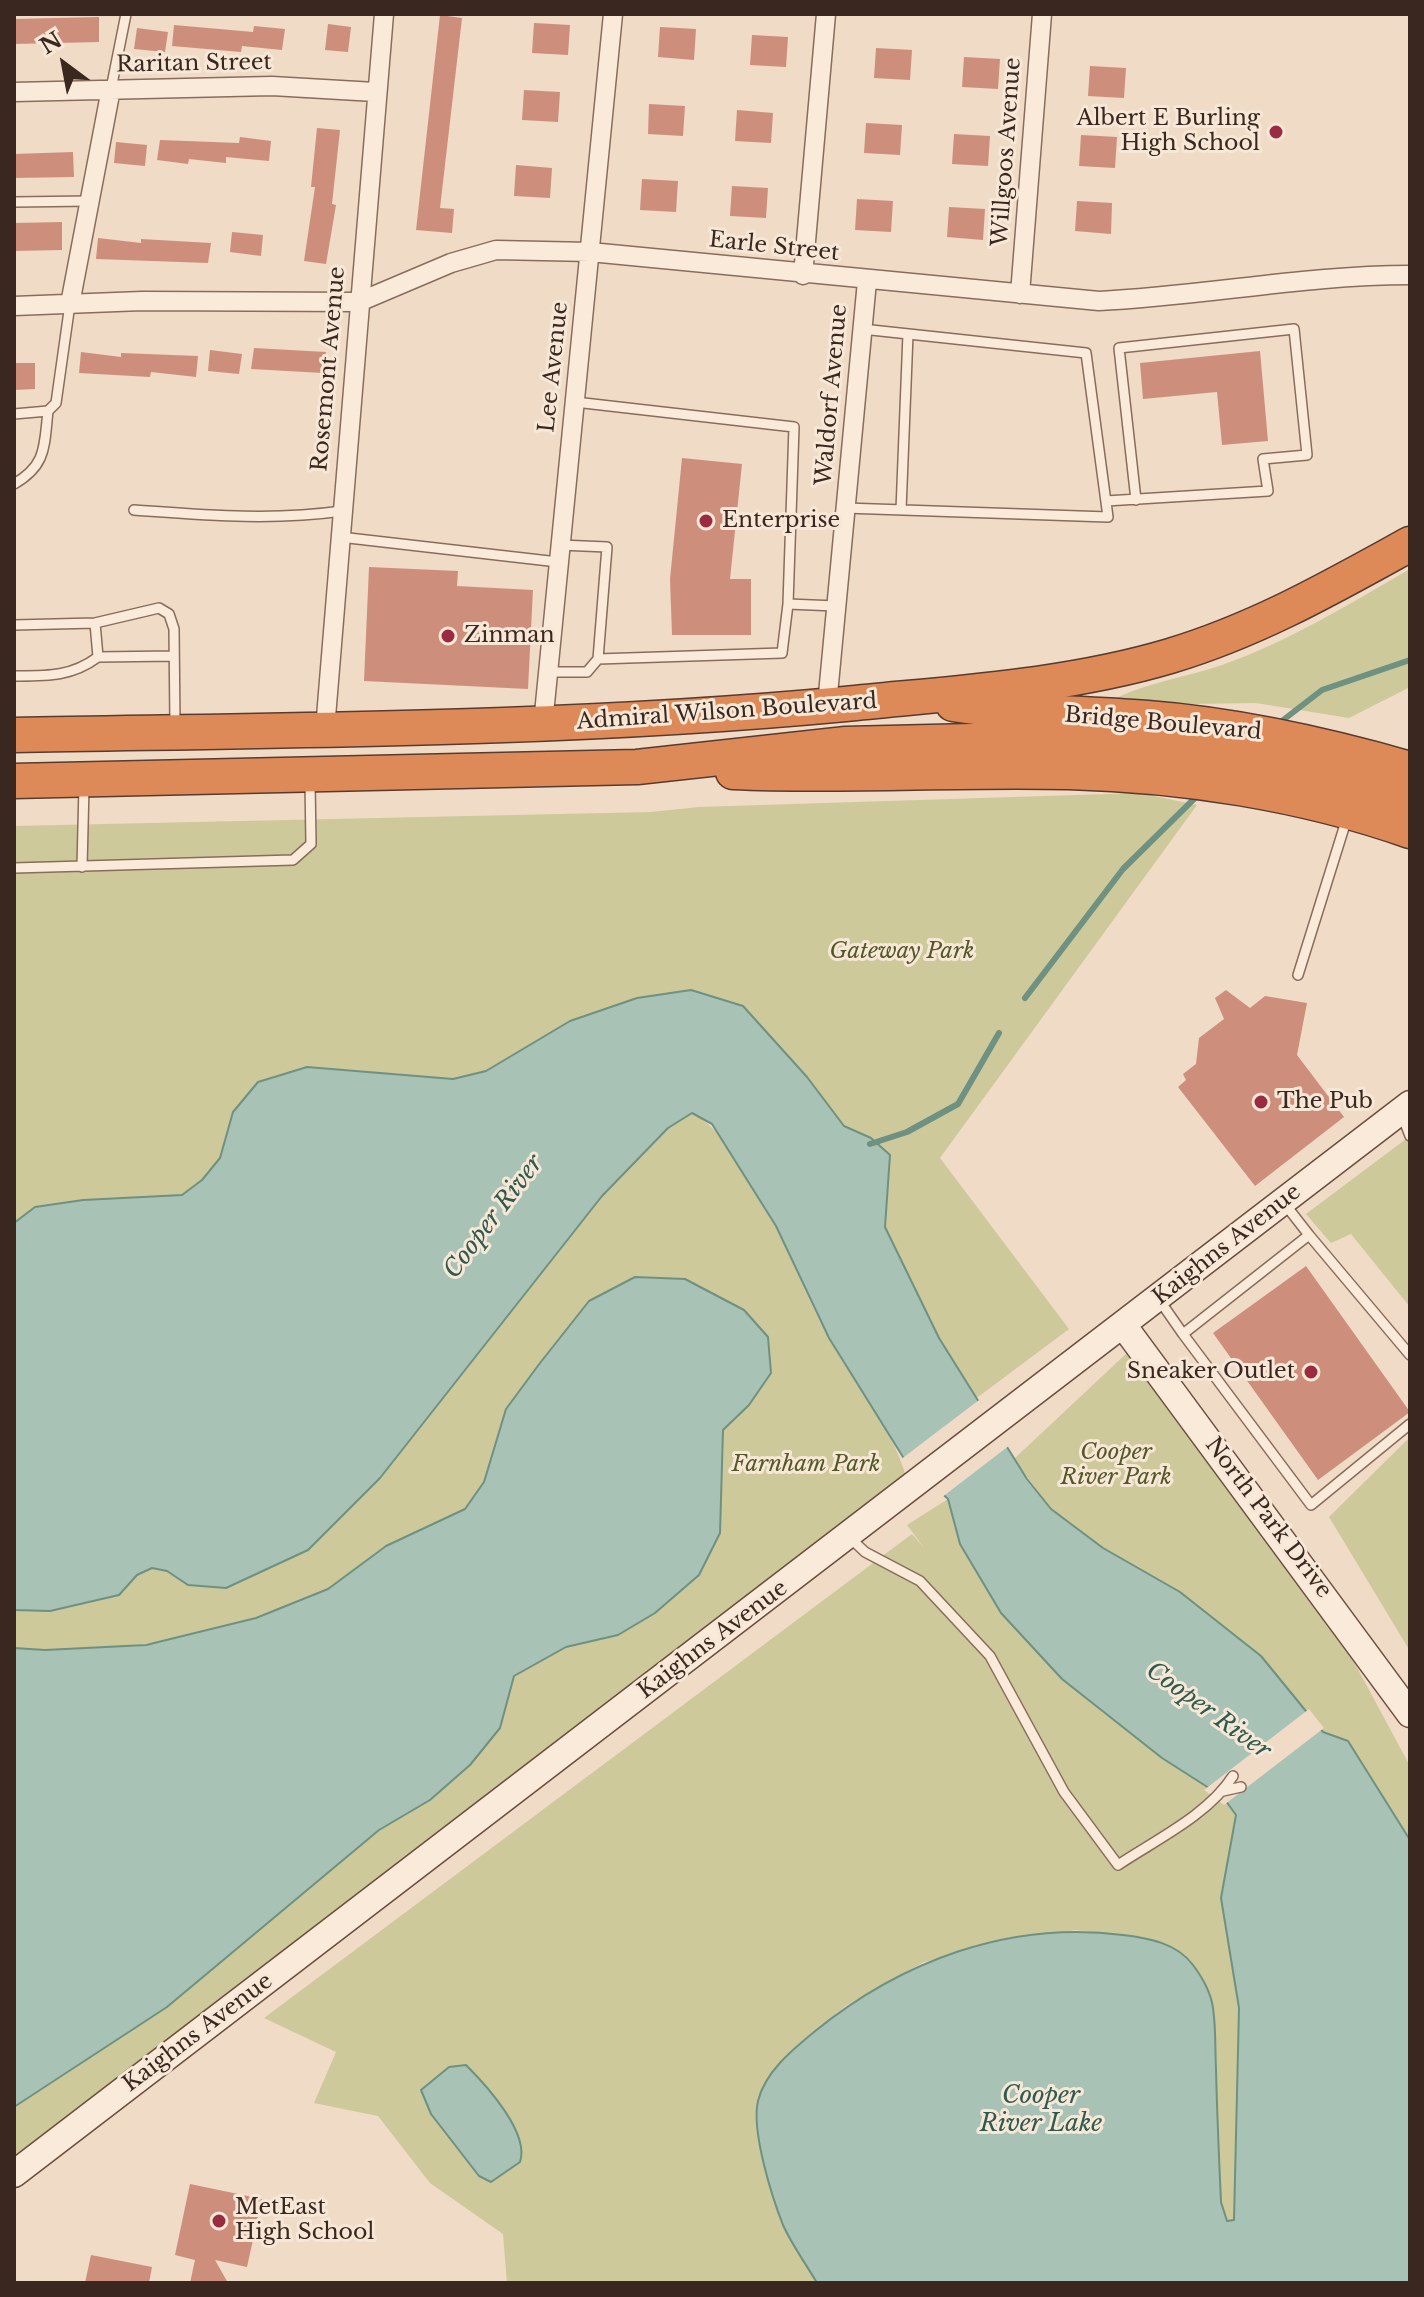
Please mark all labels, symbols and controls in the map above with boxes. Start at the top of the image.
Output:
north arrow [24,24,104,104]
text: N [35,26,67,60]
street label: Raritan Street [116,49,272,79]
street label: Willgoos Avenue [987,57,1027,247]
place label: Albert E Burling High School [1076,106,1260,158]
marker: Albert E Burling High School [1267,123,1285,141]
street label: Earle Street [708,227,840,267]
street label: Rosemont Avenue [307,265,351,473]
street label: Lee Avenue [534,300,574,434]
street label: Waldorf Avenue [811,303,853,487]
place label: Enterprise [722,508,840,534]
marker: Enterprise [697,512,715,530]
place label: Zinman [464,623,555,649]
marker: Zinman [439,627,457,645]
street label: Admiral Wilson Boulevard [576,688,878,736]
street label: Bridge Boulevard [1063,702,1263,746]
park label: Gateway Park [830,939,974,965]
place label: The Pub [1277,1089,1373,1115]
marker: The Pub [1252,1093,1270,1111]
water label: Cooper River [438,1150,550,1284]
street label: Kaighns Avenue [1148,1179,1306,1311]
place label: Sneaker Outlet [1127,1359,1295,1385]
marker: Sneaker Outlet [1302,1363,1320,1381]
street label: North Park Drive [1199,1433,1337,1603]
park label: Cooper River Park [1061,1440,1171,1492]
park label: Farnham Park [732,1452,880,1478]
street label: Kaighns Avenue [633,1575,793,1705]
water label: Cooper River [1140,1656,1276,1766]
street label: Kaighns Avenue [118,1968,278,2098]
water label: Cooper River Lake [980,2082,1102,2138]
place label: MetEast High School [235,2195,375,2246]
marker: MetEast High School [210,2212,228,2230]

